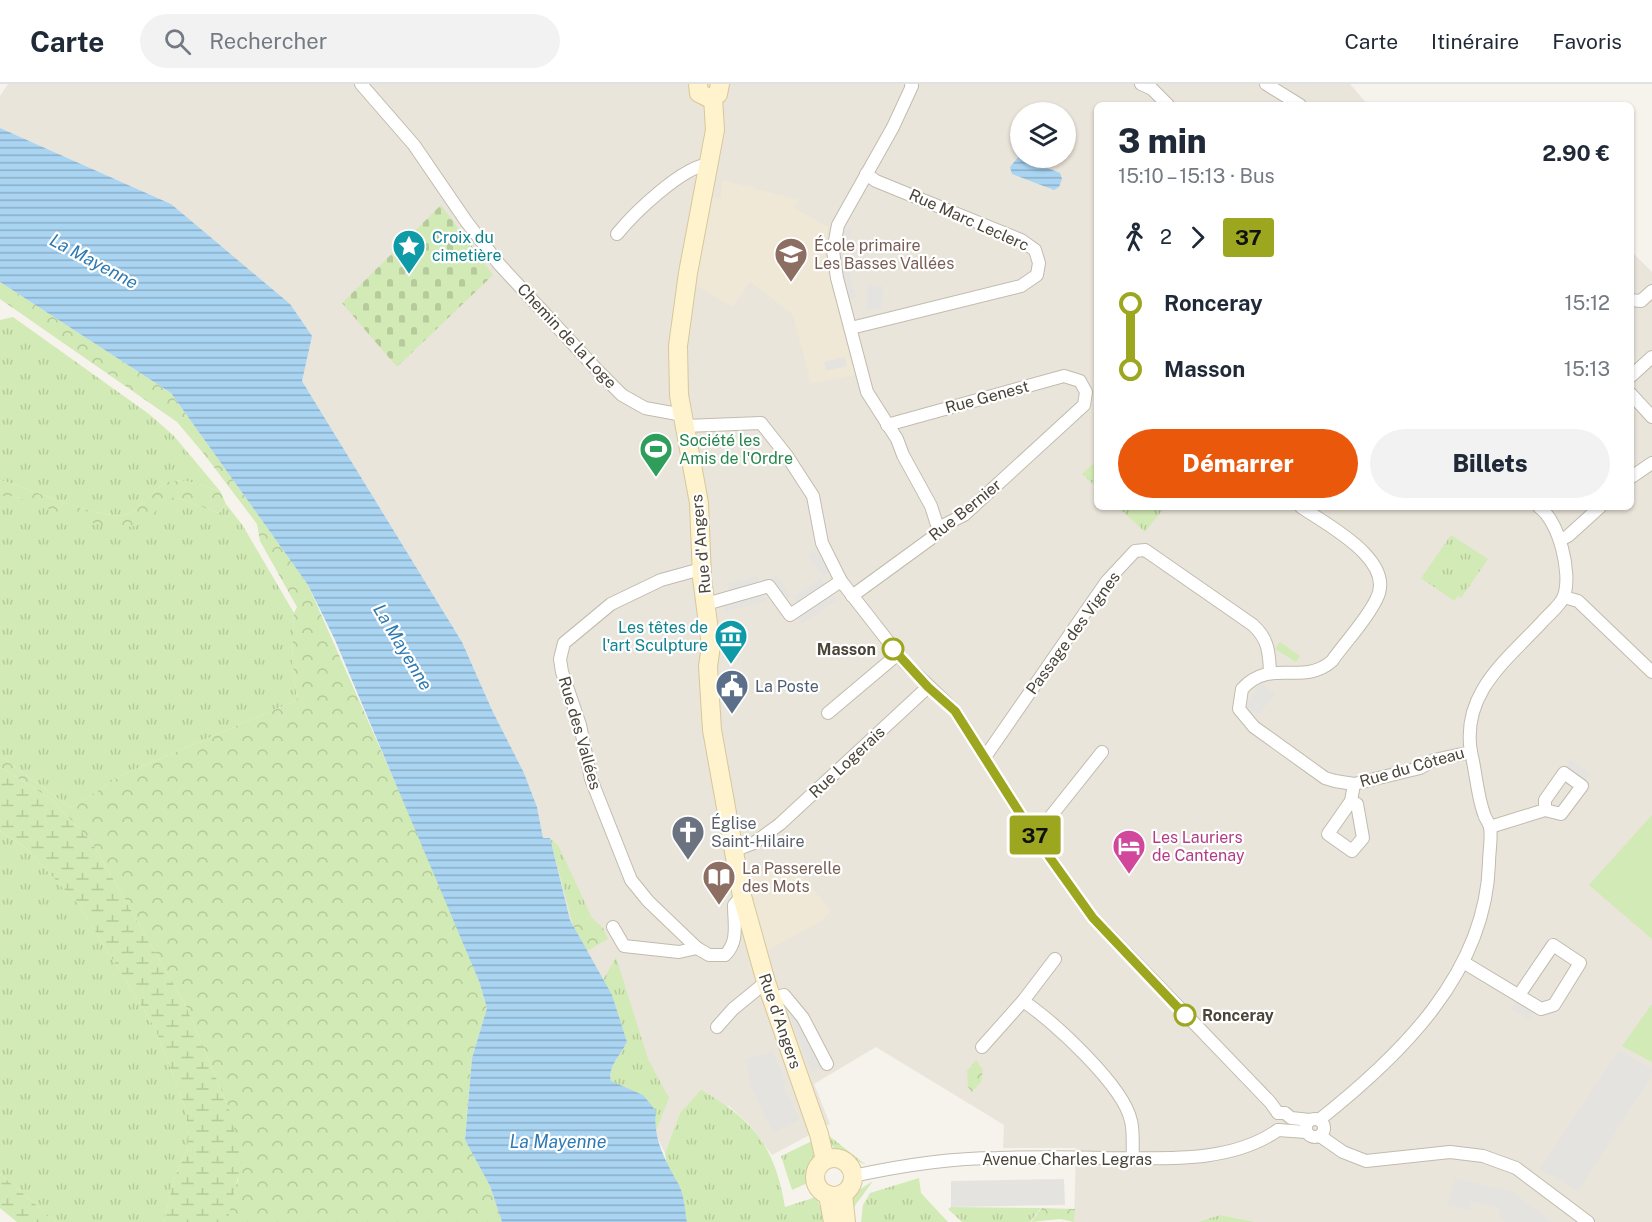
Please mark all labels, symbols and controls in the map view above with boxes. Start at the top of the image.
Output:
search box [140,14,560,68]
text: Carte [30,25,104,58]
icon: search [161,25,194,58]
text: Rechercher [209,28,327,54]
text: Carte [1344,29,1398,54]
text: Itinéraire [1431,29,1519,54]
text: Favoris [1552,29,1622,54]
map controls [1010,102,1076,168]
button: layers [1010,102,1076,168]
text: 3 min [1118,122,1207,160]
text: 2.90 € [1542,140,1610,166]
text: 15:10 – 15:13 · Bus [1118,164,1275,188]
street label: Rue Marc Leclerc [906,185,1032,255]
icon: walk [1118,221,1151,254]
icon: forward [1181,221,1214,254]
text: 2 [1160,225,1172,249]
text: 37 [1235,225,1262,250]
place icon: Croix du cimetière [391,228,427,275]
place label: Croix du cimetière [432,228,502,265]
water label: La Mayenne [46,229,142,293]
place label: École primaire Les Basses Vallées [814,235,954,273]
school or university icon: École primaire Les Basses Vallées [773,236,809,283]
street label: Chemin de la Loge [513,280,621,392]
text: Ronceray [1164,290,1263,316]
text: 15:12 [1564,291,1610,315]
text: Masson [1164,356,1245,382]
text: 15:13 [1564,357,1610,381]
street label: Rue Genest [943,377,1031,417]
button: Démarrer [1118,429,1358,498]
button: Billets [1370,429,1610,498]
sports icon: Société les Amis de l'Ordre [638,431,674,478]
place label: Société les Amis de l'Ordre [679,431,793,468]
street label: Rue Bernier [925,475,1005,545]
street label: Rue d'Angers [687,494,715,594]
street label: Passage des Vignes [1022,568,1124,698]
water label: La Mayenne [369,600,437,694]
place label: Les têtes de l'art Sculpture [602,618,708,655]
museum icon: Les têtes de l'art Sculpture [713,618,749,665]
marker: Masson [882,638,904,660]
place label: Masson [817,640,876,659]
public building icon: La Poste [714,668,750,715]
street label: Rue des Vallées [555,674,605,792]
place label: La Poste [755,677,819,696]
street label: Rue Logerais [805,722,889,802]
street label: Rue du Côteau [1357,743,1467,791]
place label: Église Saint-Hilaire [711,813,805,851]
church icon: Église Saint-Hilaire [670,814,706,861]
line badge: 37 [1008,816,1062,855]
text: 37 [1022,823,1048,848]
hotel icon: Les Lauriers de Cantenay [1111,828,1147,875]
place label: Les Lauriers de Cantenay [1152,828,1245,865]
library icon: La Passerelle des Mots [701,859,737,906]
place label: La Passerelle des Mots [742,859,841,896]
street label: Rue d'Angers [755,971,805,1071]
marker: Ronceray [1174,1004,1196,1026]
place label: Ronceray [1202,1006,1274,1025]
water label: La Mayenne [510,1131,607,1152]
street label: Avenue Charles Legras [982,1150,1152,1169]

